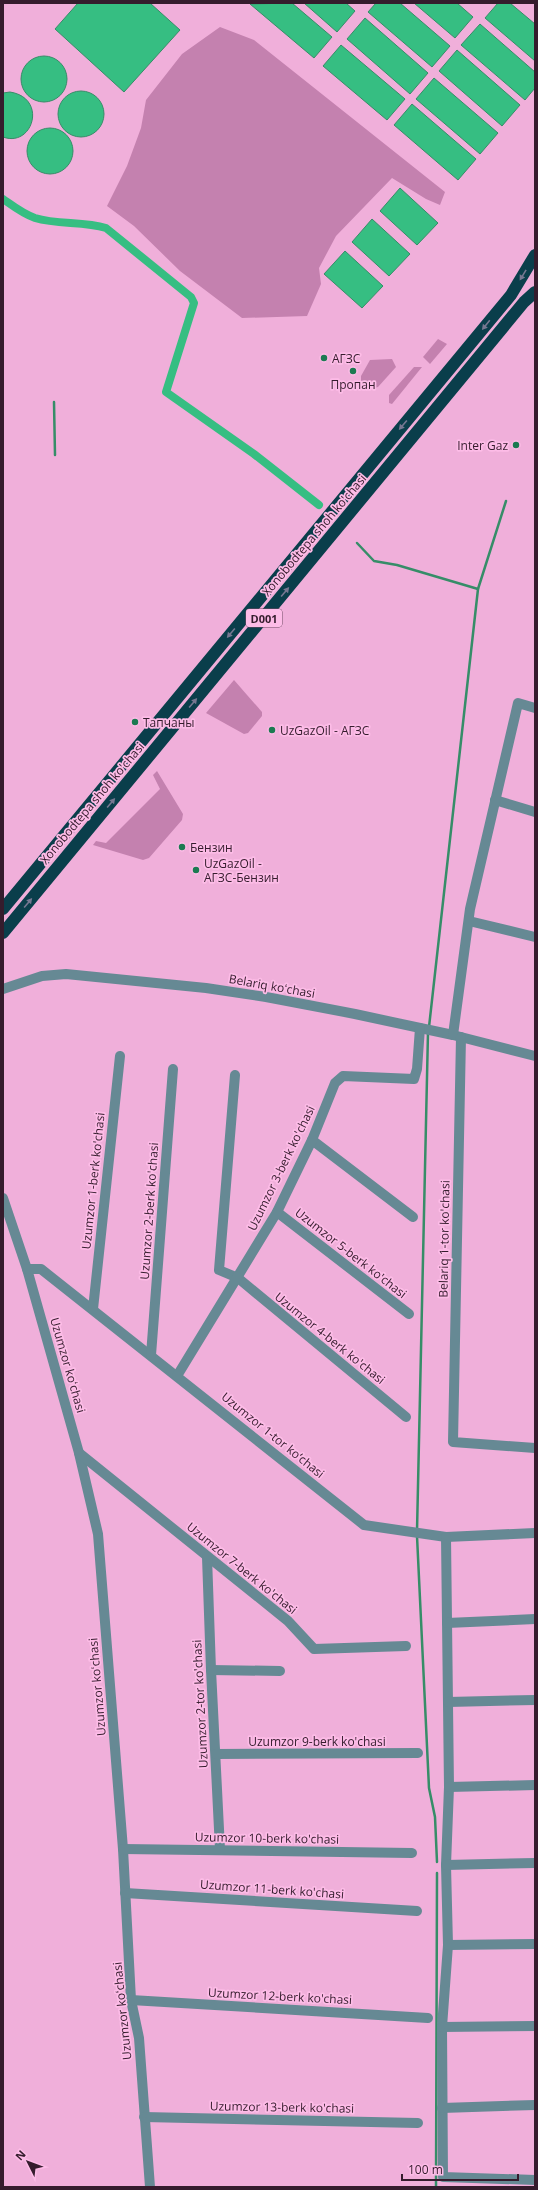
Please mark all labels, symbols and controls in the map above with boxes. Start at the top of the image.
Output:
one-way arrow [519,270,527,280]
one-way arrow [482,319,491,330]
place label: АГЗС [332,350,361,367]
marker: АГЗС [319,353,329,363]
marker: Пропан [348,366,358,376]
place label: Пропан [331,376,376,393]
one-way arrow [399,420,408,431]
place label: Inter Gaz [457,437,508,454]
marker: Inter Gaz [511,440,521,450]
street label: Xonobodtepa shoh ko'chasi [258,470,370,600]
one-way arrow [281,586,290,597]
road number: D001 [246,609,282,627]
one-way arrow [227,628,236,638]
one-way arrow [189,697,198,708]
place label: Тапчаны [143,714,194,731]
marker: Тапчаны [130,717,140,727]
place label: UzGazOil - АГЗС [280,722,370,739]
marker: UzGazOil - АГЗС [267,725,277,735]
street label: Xonobodtepa shoh ko'chasi [36,738,148,868]
one-way arrow [106,797,115,808]
place label: Бензин [190,839,233,856]
marker: Бензин [177,842,187,852]
place label: UzGazOil - АГЗС-Бензин [204,855,279,886]
marker: UzGazOil - АГЗС-Бензин [191,865,201,875]
one-way arrow [23,898,32,908]
street label: Belariq koʻchasi [228,970,316,1002]
street label: Uzumzor 3-berk ko'chasi [243,1102,319,1234]
street label: Uzumzor 1-berk ko'chasi [77,1112,109,1250]
street label: Uzumzor 2-berk ko'chasi [136,1142,162,1280]
street label: Belariq 1-tor ko'chasi [434,1180,454,1298]
street label: Uzumzor 5-berk ko'chasi [292,1204,410,1302]
street label: Uzumzor 4-berk ko'chasi [271,1288,389,1388]
street label: Uzumzor koʻchasi [46,1315,90,1415]
street label: Uzumzor 1-tor ko‘chasi [218,1388,328,1482]
street label: Uzumzor 7-berk ko'chasi [183,1518,301,1618]
street label: Uzumzor koʻchasi [84,1637,110,1737]
street label: Uzumzor 2-tor ko'chasi [188,1639,212,1769]
street label: Uzumzor 9-berk ko'chasi [248,1733,386,1750]
street label: Uzumzor 10-berk ko'chasi [195,1828,339,1848]
street label: Uzumzor 11-berk ko'chasi [199,1875,345,1903]
street label: Uzumzor koʻchasi [108,1961,136,2061]
street label: Uzumzor 12-berk ko'chasi [207,1984,353,2008]
street label: Uzumzor 13-berk ko'chasi [210,2097,354,2117]
north arrow [8,2142,48,2182]
text: N [12,2147,29,2163]
scale bar [402,2156,518,2182]
text: 100 m [408,2161,443,2178]

